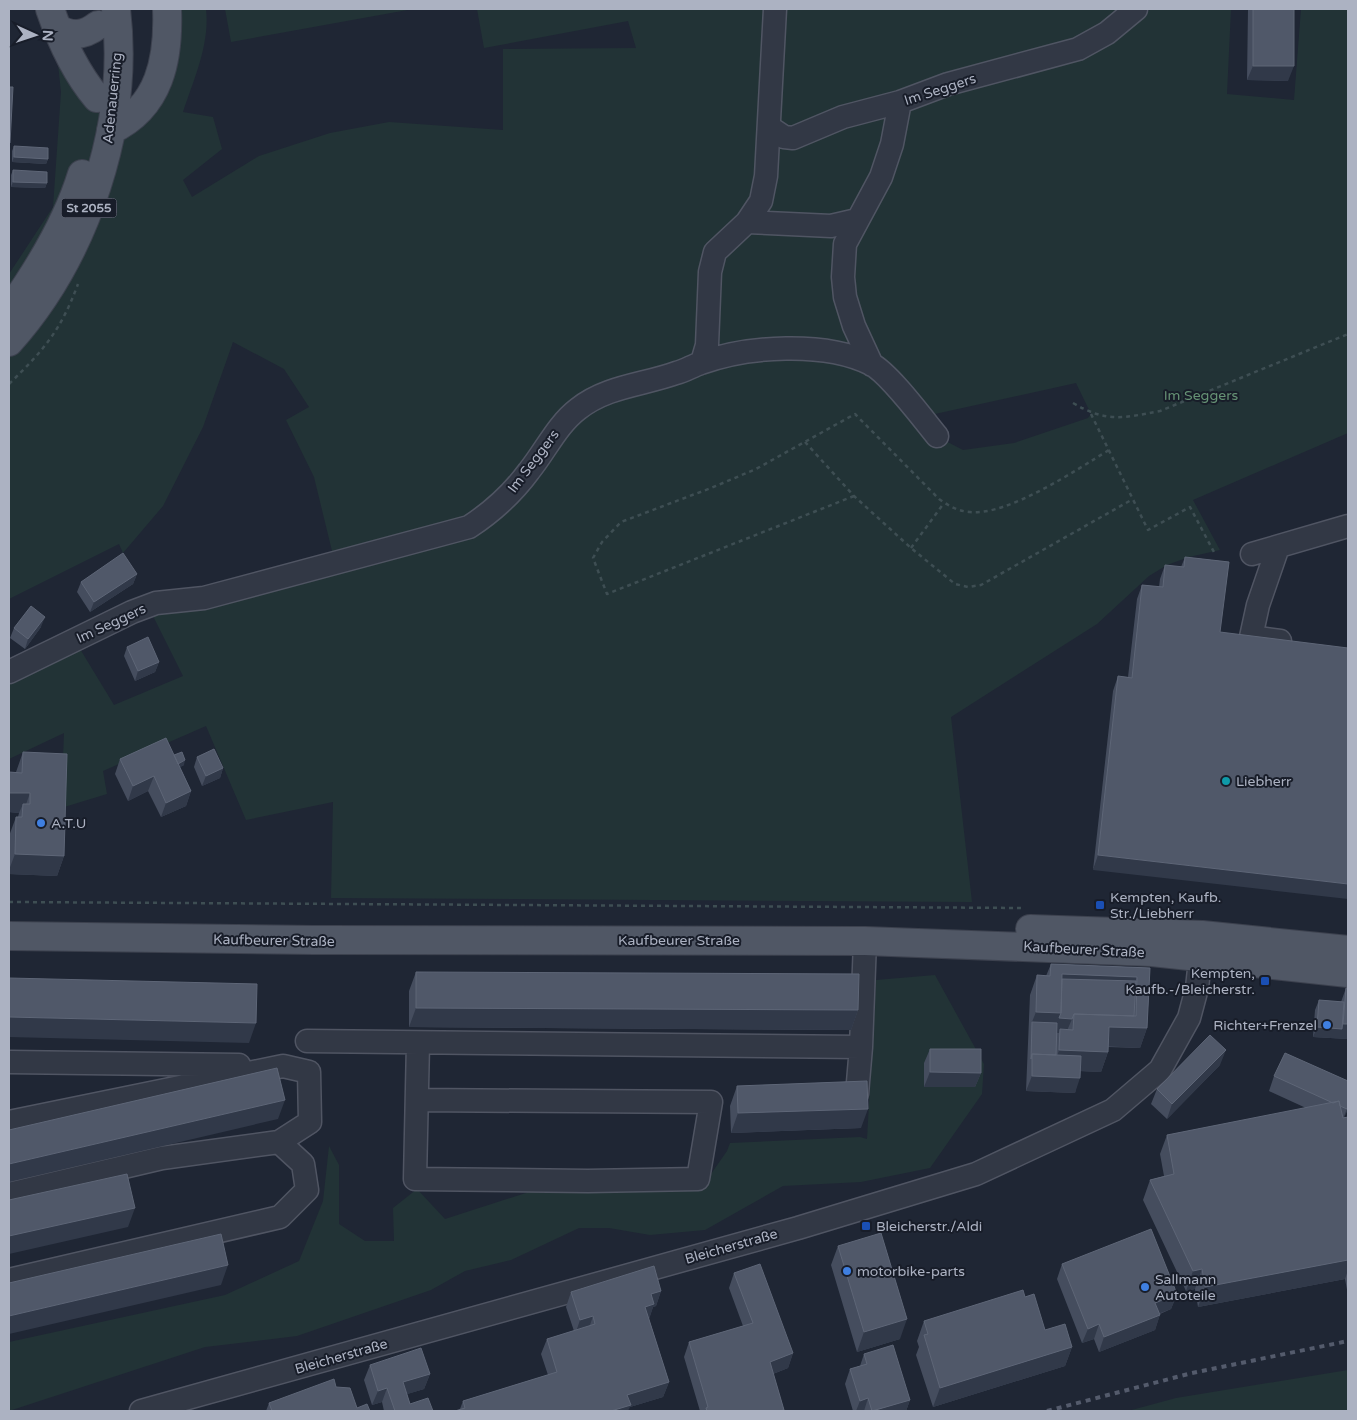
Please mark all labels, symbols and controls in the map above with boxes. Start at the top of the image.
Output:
north arrow [10,10,60,60]
text: N [39,30,56,42]
street label: Adenauerring [99,52,126,144]
street label: Im Seggers [902,70,978,109]
road number: St 2055 [62,198,116,218]
park label: Im Seggers [1164,387,1239,404]
street label: Im Seggers [504,426,563,496]
street label: Im Seggers [74,600,149,647]
place label: Liebherr [1236,773,1292,790]
marker: Liebherr [1220,775,1232,787]
place label: A.T.U [51,815,86,832]
marker: A.T.U [35,817,47,829]
place label: Kempten, Kaufb. Str./Liebherr [1110,889,1221,922]
marker: Kempten, Kaufb. Str./Liebherr [1094,899,1106,911]
street label: Kaufbeurer Straße [213,931,335,950]
street label: Kaufbeurer Straße [618,932,740,949]
street label: Kaufbeurer Straße [1023,938,1145,961]
place label: Kempten, Kaufb.-/Bleicherstr. [1125,965,1255,998]
marker: Kempten, Kaufb.-/Bleicherstr. [1259,975,1271,987]
place label: Richter+Frenzel [1213,1017,1317,1034]
marker: Richter+Frenzel [1321,1019,1333,1031]
place label: Bleicherstr./Aldi [876,1218,982,1235]
marker: Bleicherstr./Aldi [860,1220,872,1232]
street label: Bleicherstraße [683,1225,779,1268]
place label: motorbike-parts [857,1263,965,1280]
marker: motorbike-parts [841,1265,853,1277]
place label: Sallmann Autoteile [1155,1271,1216,1304]
marker: Sallmann Autoteile [1139,1281,1151,1293]
street label: Bleicherstraße [293,1335,389,1378]

